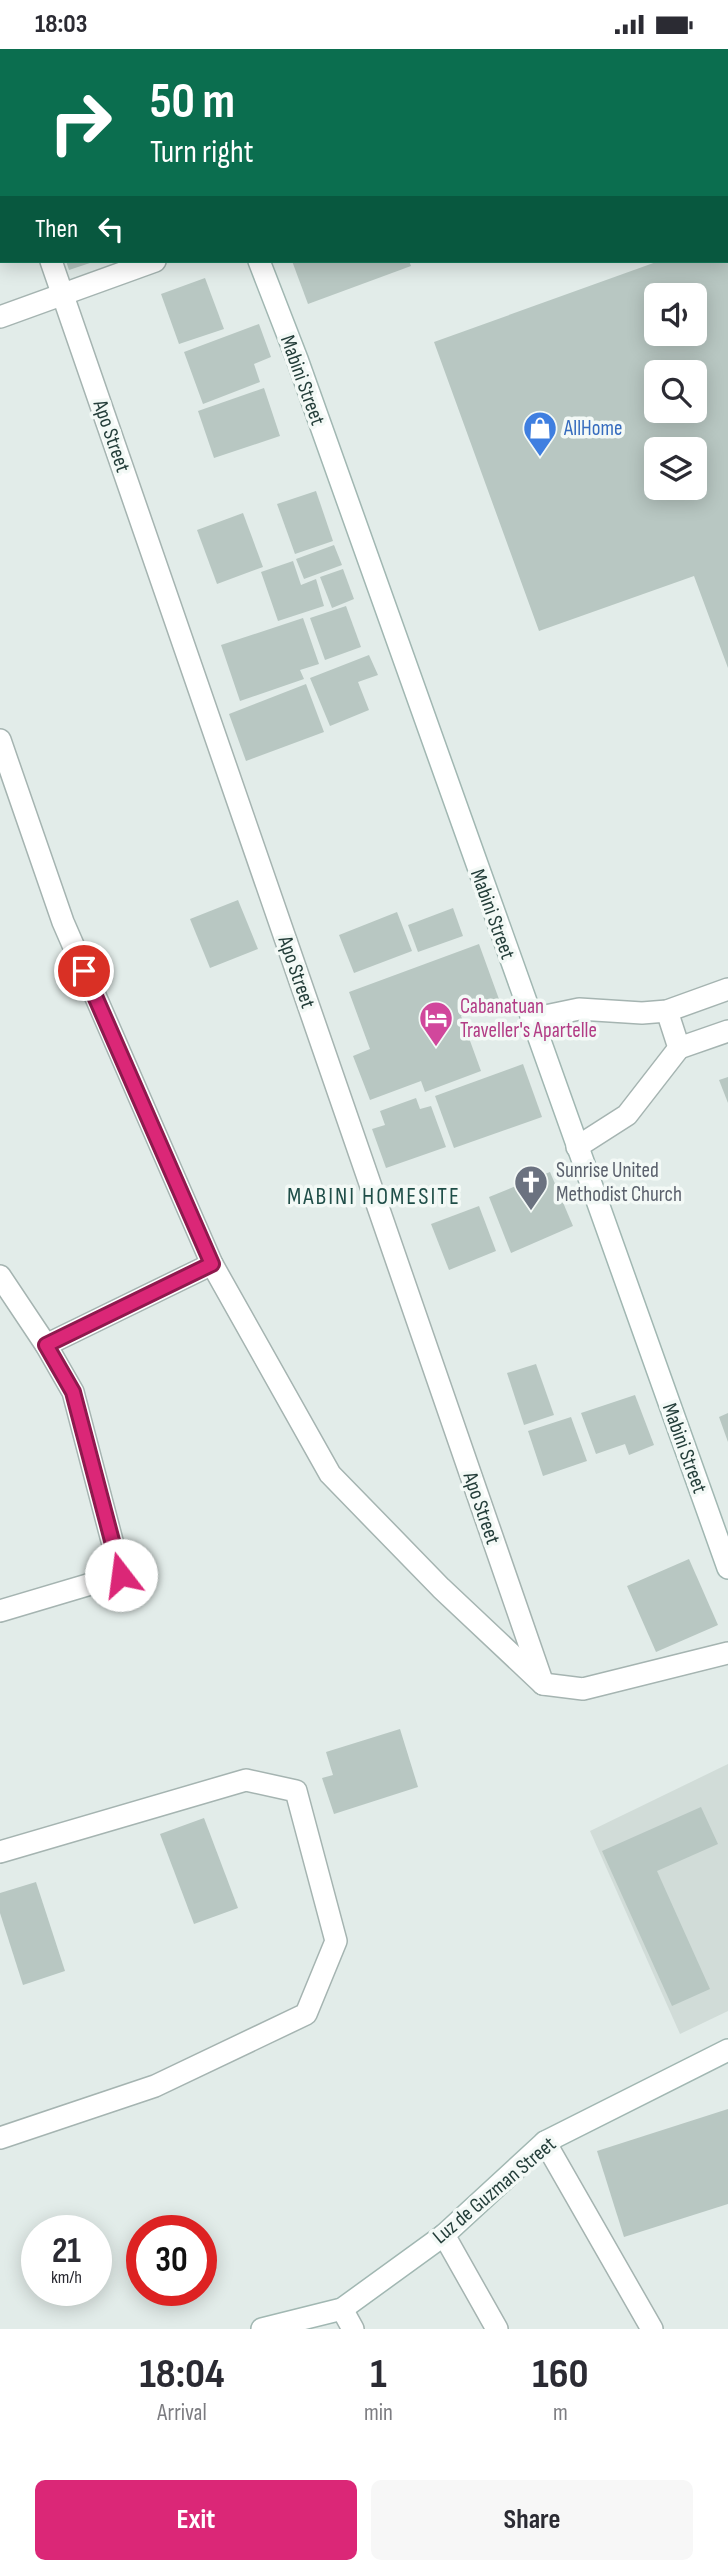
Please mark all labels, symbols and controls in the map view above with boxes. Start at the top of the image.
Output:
text: 18:03 [35,9,87,40]
text: 50 m [150,73,235,132]
icon: right [35,77,126,168]
text: Turn right [150,133,254,172]
icon: left [92,210,130,248]
text: Then [35,214,78,245]
map controls [644,283,707,500]
button: sound [644,283,707,346]
street label: Mabini Street [275,332,330,428]
button: search [644,360,707,423]
street label: Apo Street [87,396,135,475]
shop icon: AllHome [521,409,559,458]
place label: AllHome [563,416,622,441]
button: layers [644,437,707,500]
street label: Mabini Street [465,866,520,962]
street label: Apo Street [272,932,320,1011]
pin [54,941,114,1001]
icon: arrive [65,952,103,990]
place label: Cabanatuan Traveller's Apartelle [460,994,597,1043]
hotel icon: Cabanatuan Traveller's Apartelle [417,999,455,1048]
place label: Sunrise United Methodist Church [556,1158,682,1207]
church icon: Sunrise United Methodist Church [512,1163,550,1212]
district label: MABINI HOMESITE [287,1182,461,1211]
street label: Mabini Street [657,1400,712,1496]
street label: Apo Street [457,1468,505,1547]
position arrow [84,1538,158,1612]
street label: Luz de Guzman Street [428,2132,561,2249]
speed limit sign: 30 [126,2215,217,2306]
text: 21 [52,2230,81,2273]
text: km/h [51,2267,82,2288]
text: 18:04 [139,2349,225,2400]
text: 1 [370,2349,387,2400]
text: 160 [532,2349,589,2400]
text: Arrival [157,2399,207,2427]
text: min [364,2399,393,2427]
text: m [553,2399,568,2427]
button: Exit [35,2480,357,2560]
button: Share [371,2480,693,2560]

